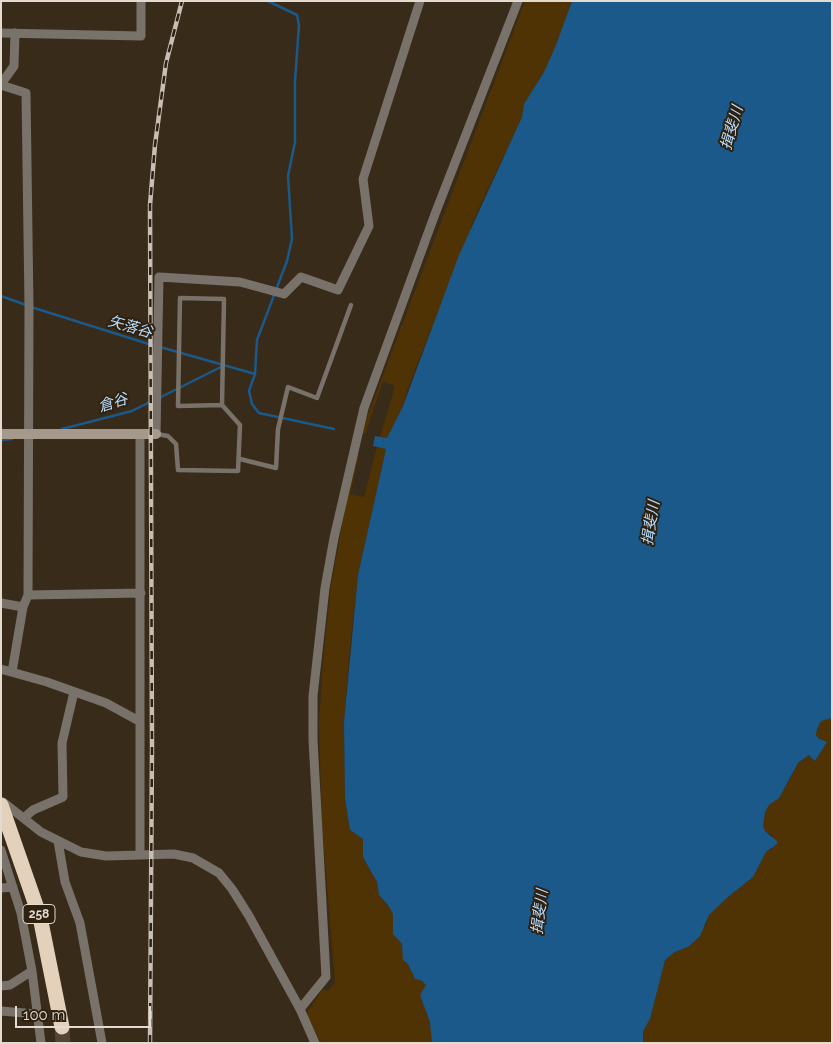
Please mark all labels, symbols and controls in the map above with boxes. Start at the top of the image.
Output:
water label: 揖斐川 [717,104,747,152]
water label: 矢落谷 [106,312,154,342]
water label: 倉谷 [96,390,130,416]
water label: 揖斐川 [639,499,663,547]
water label: 揖斐川 [528,889,552,935]
road number: 258 [23,904,55,924]
scale bar [18,996,154,1028]
text: 100 m [23,1006,65,1024]

